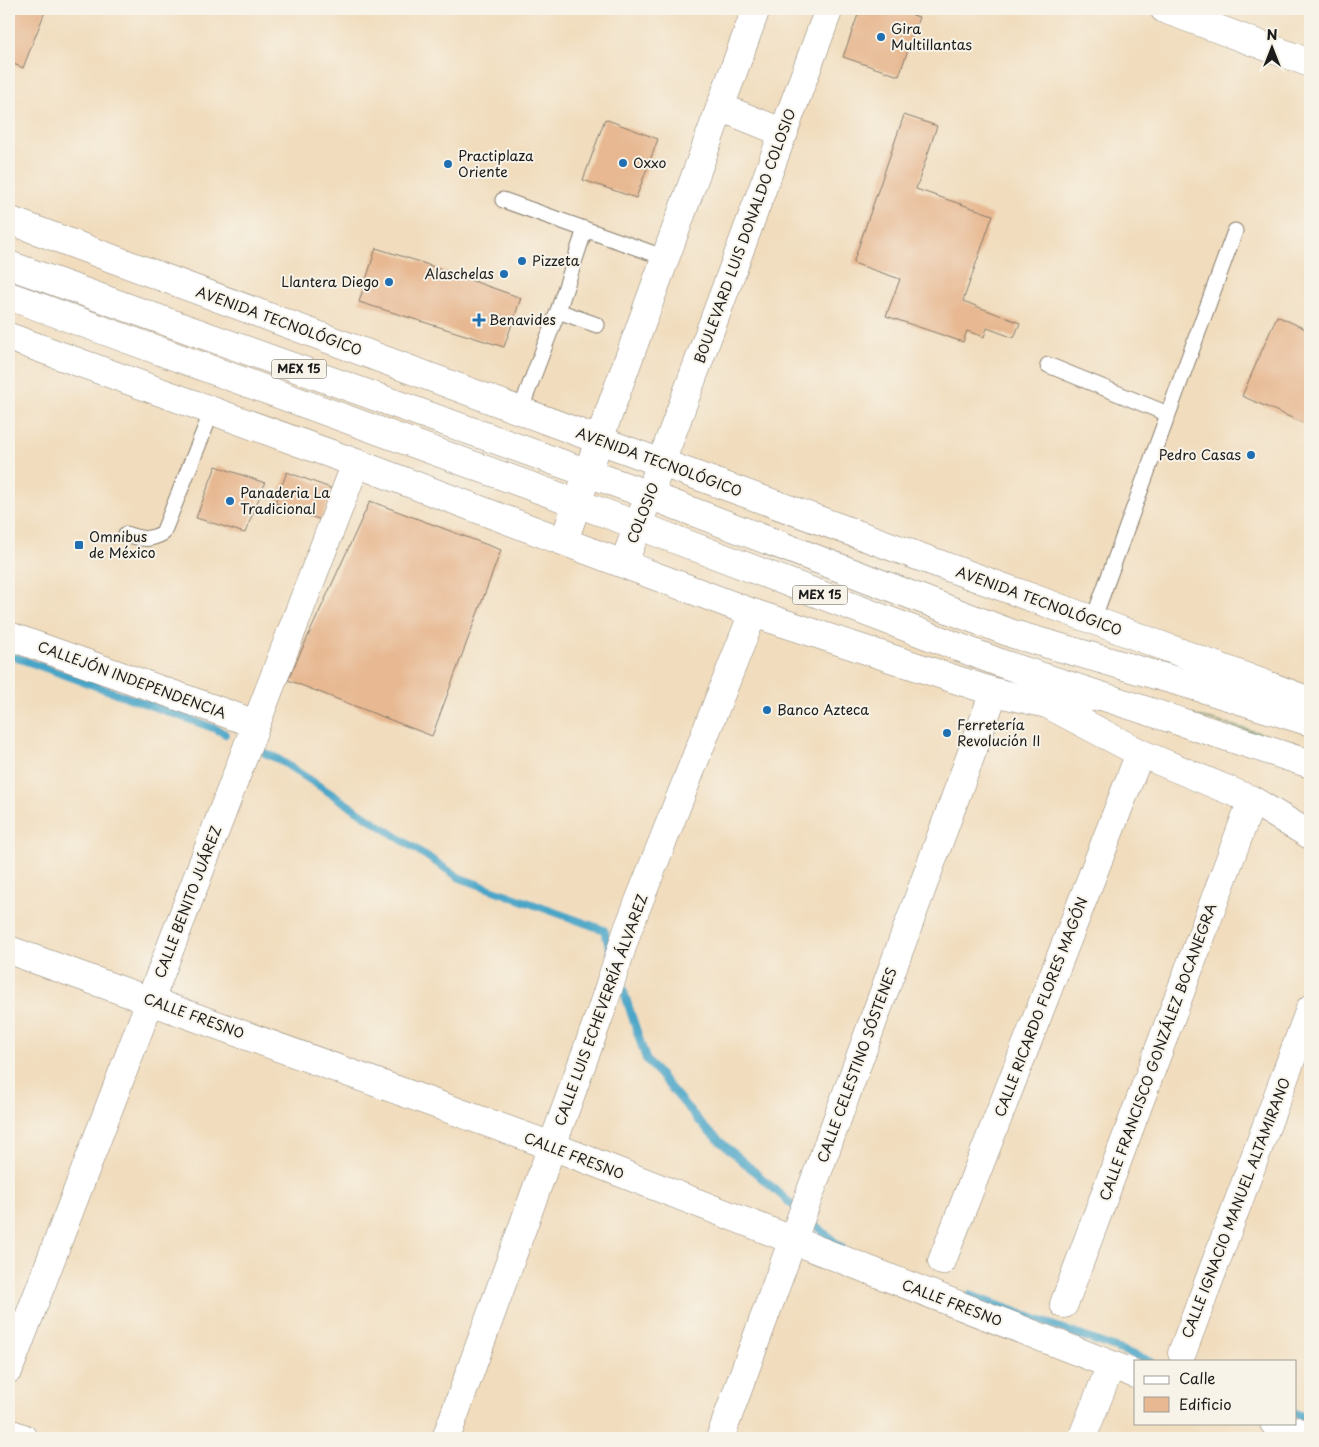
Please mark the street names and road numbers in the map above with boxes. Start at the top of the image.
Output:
street label: BOULEVARD LUIS DONALDO COLOSIO [688,105,801,366]
street label: AVENIDA TECNOLÓGICO [193,281,365,360]
road number: MEX 15 [272,359,326,378]
street label: AVENIDA TECNOLÓGICO [573,422,745,501]
street label: COLOSIO [621,479,664,546]
street label: AVENIDA TECNOLÓGICO [953,561,1125,640]
road number: MEX 15 [792,586,848,604]
street label: CALLEJÓN INDEPENDENCIA [35,636,230,724]
street label: CALLE BENITO JUÁREZ [149,823,226,981]
street label: CALLE LUIS ECHEVERRÍA ÁLVAREZ [549,891,652,1129]
street label: CALLE RICARDO FLORES MAGÓN [989,894,1092,1120]
street label: CALLE FRANCISCO GONZÁLEZ BOCANEGRA [1094,900,1221,1204]
street label: CALLE CELESTINO SÓSTENES [811,964,902,1165]
street label: CALLE FRESNO [141,988,248,1044]
street label: CALLE IGNACIO MANUEL ALTAMIRANO [1176,1075,1295,1341]
street label: CALLE FRESNO [521,1127,627,1184]
street label: CALLE FRESNO [899,1274,1005,1331]

